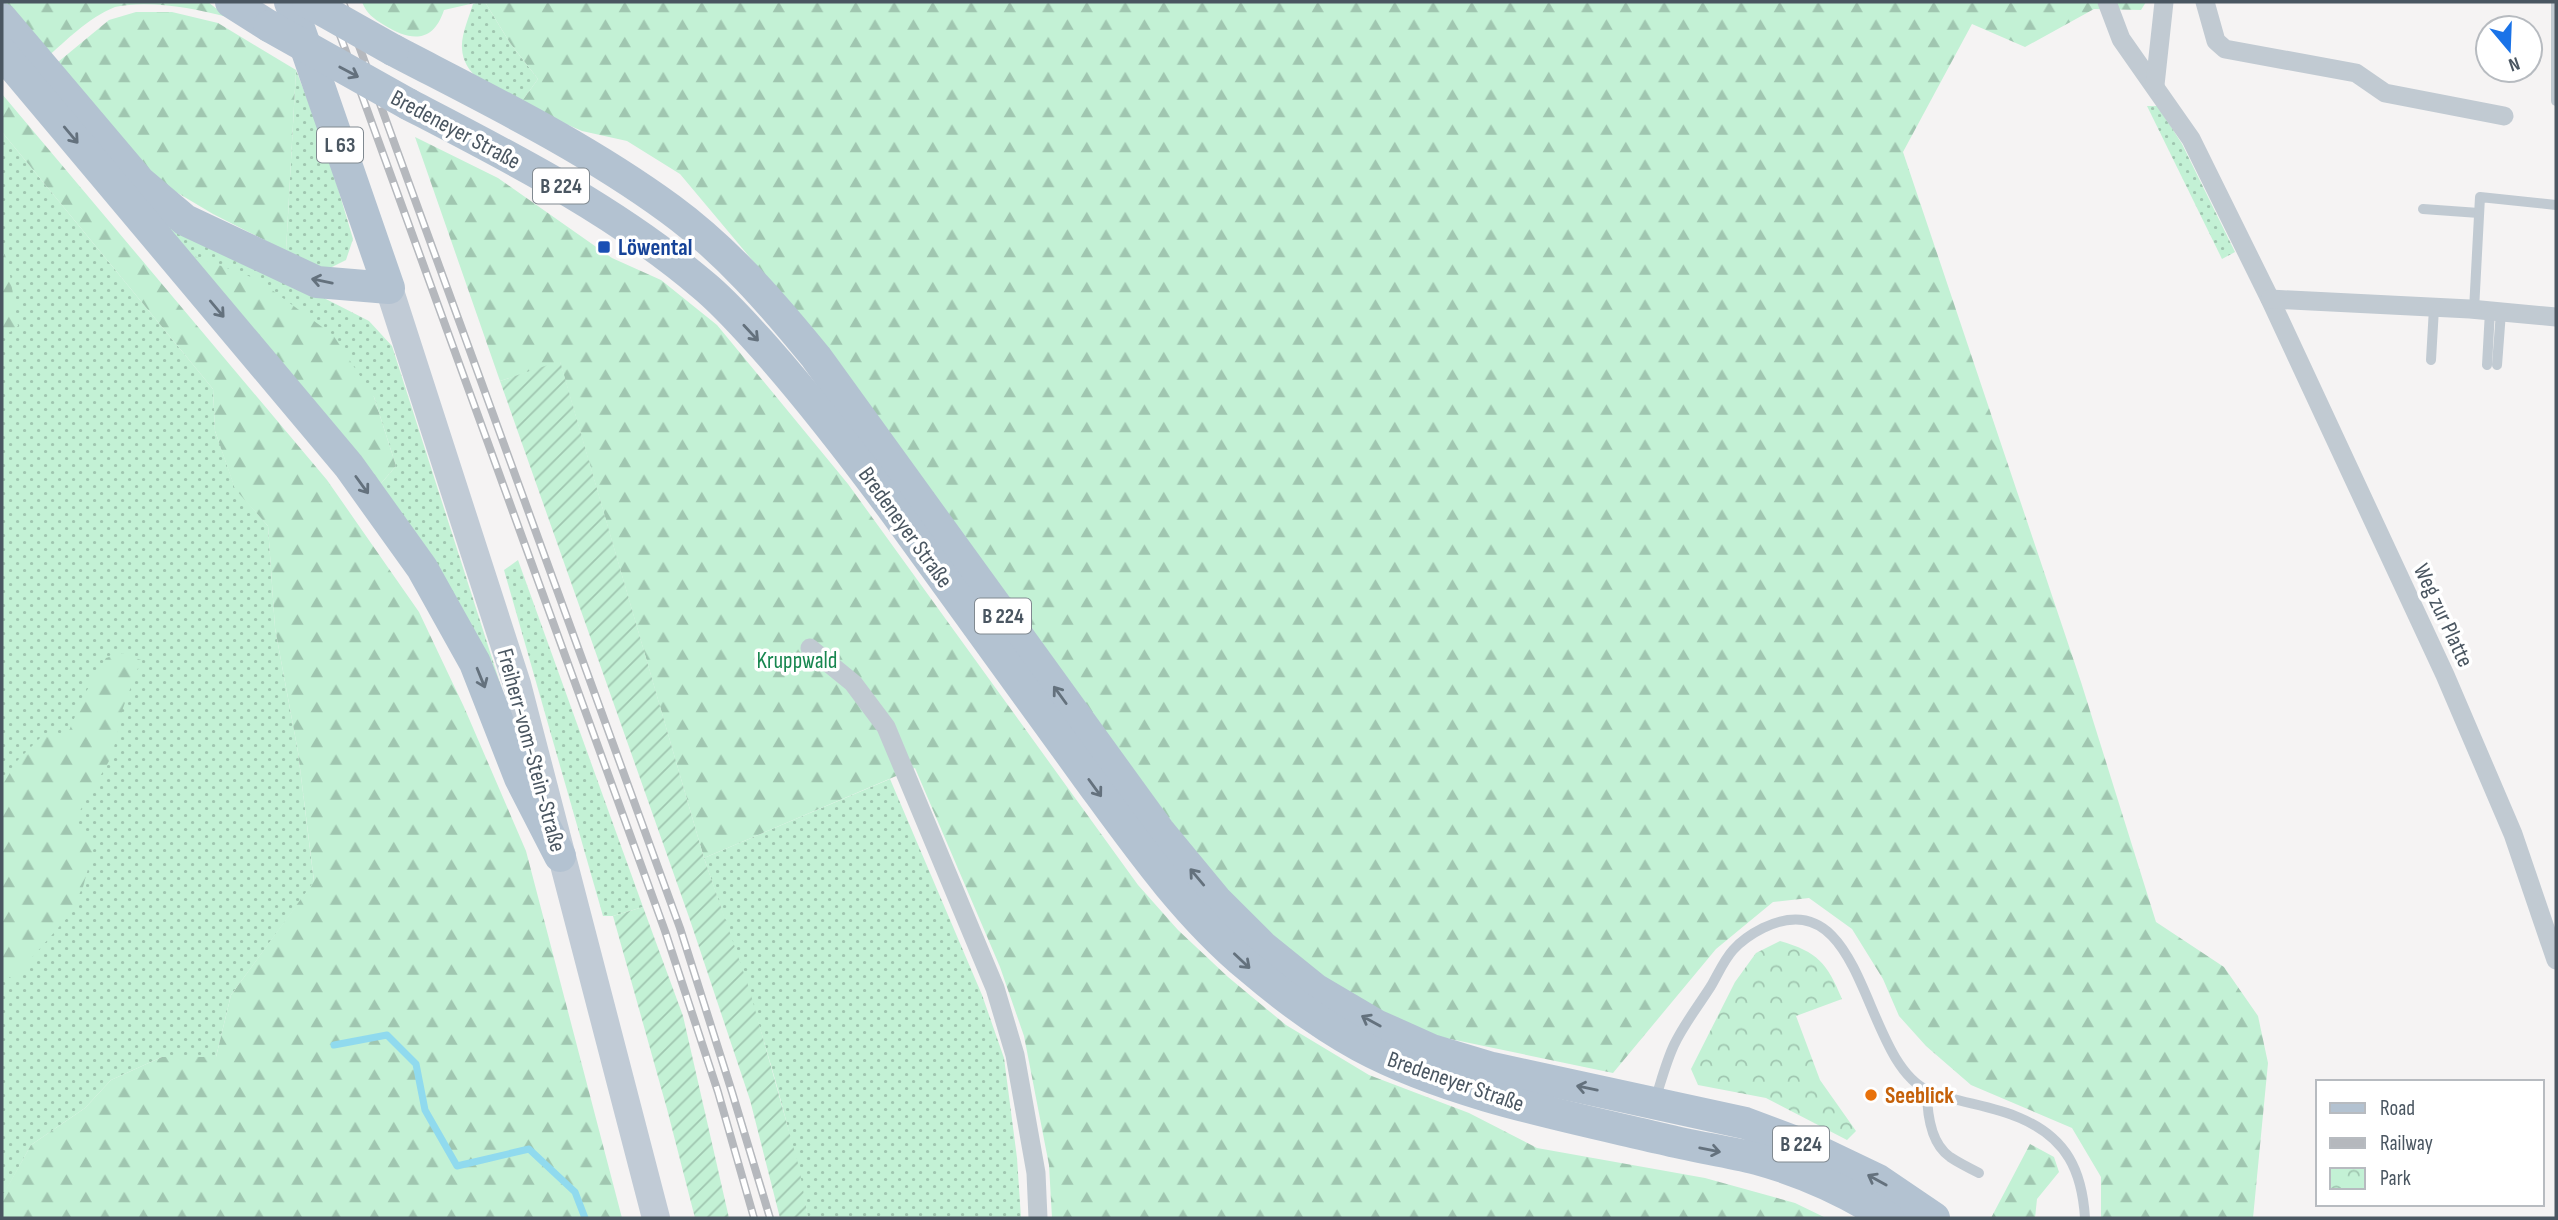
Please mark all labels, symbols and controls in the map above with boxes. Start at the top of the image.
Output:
north arrow [2474,14,2544,84]
text: N [2506,51,2523,76]
one-way arrow [338,66,359,79]
street label: Bredeneyer Straße [386,84,525,176]
one-way arrow [63,126,79,144]
road number: L 63 [317,128,363,162]
road number: B 224 [533,168,589,204]
place label: Löwental [618,234,692,262]
marker: Löwental [596,239,612,255]
one-way arrow [311,273,333,286]
one-way arrow [209,300,225,318]
one-way arrow [743,324,759,342]
street label: Bredeneyer Straße [852,462,958,593]
one-way arrow [354,475,369,494]
street label: Weg zur Platte [2407,559,2479,672]
road number: B 224 [975,598,1031,634]
street label: Freiherr-vom-Stein-Straße [490,646,572,855]
park label: Kruppwald [757,647,837,675]
one-way arrow [475,667,488,689]
one-way arrow [1053,686,1068,705]
one-way arrow [1088,778,1103,797]
one-way arrow [1189,869,1205,887]
one-way arrow [1233,953,1251,969]
one-way arrow [1361,1014,1381,1028]
street label: Bredeneyer Straße [1384,1046,1528,1118]
legend [2316,1080,2544,1206]
one-way arrow [1576,1081,1599,1095]
place label: Seeblick [1885,1082,1954,1110]
marker: Seeblick [1863,1087,1879,1103]
text: Road [2380,1096,2415,1121]
road number: B 224 [1773,1126,1829,1162]
text: Railway [2380,1131,2433,1156]
one-way arrow [1698,1144,1721,1157]
text: Park [2380,1166,2411,1191]
one-way arrow [1868,1173,1888,1187]

